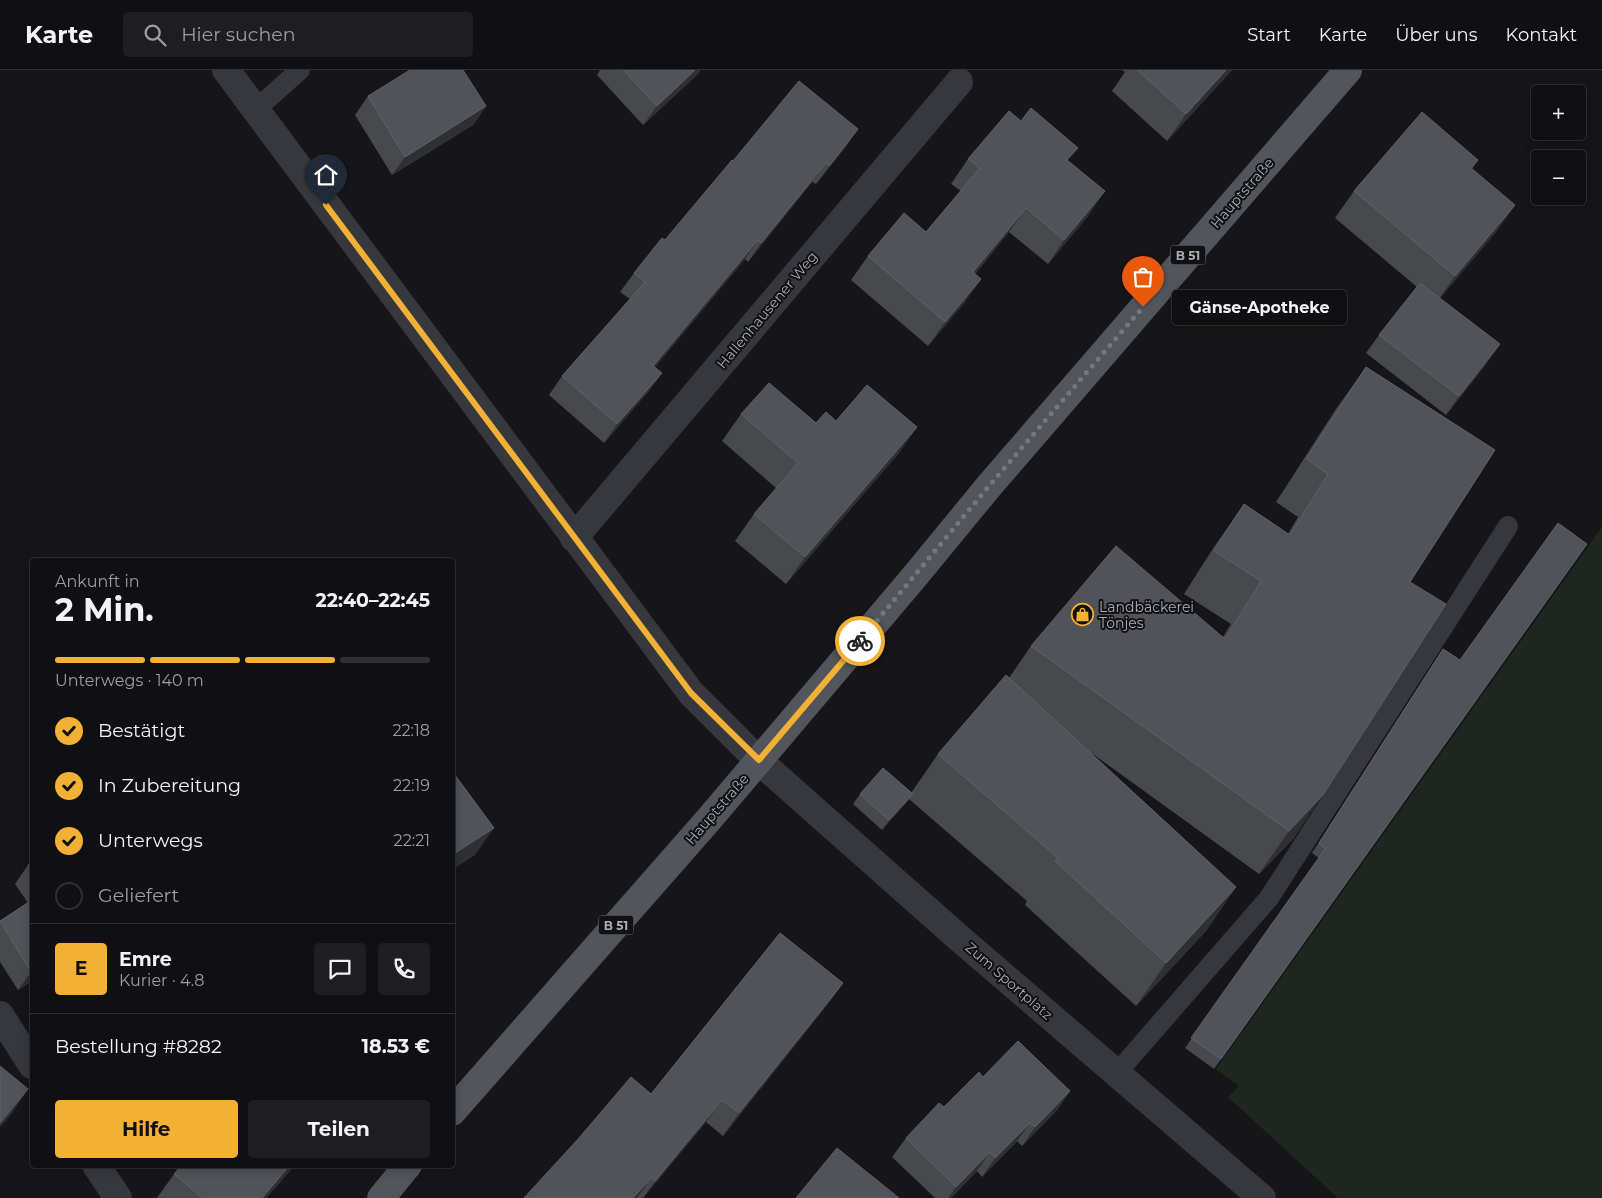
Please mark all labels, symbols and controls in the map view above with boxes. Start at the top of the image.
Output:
search box [123,12,473,57]
text: Karte [25,20,93,49]
icon: search [141,21,169,49]
text: Hier suchen [181,23,296,46]
text: Start [1247,24,1291,46]
text: Karte [1319,24,1367,46]
text: Über uns [1395,24,1478,46]
text: Kontakt [1506,24,1577,46]
map controls [1531,85,1586,205]
button: + [1531,85,1586,140]
button: − [1531,150,1586,205]
pin [305,154,347,205]
street label: Hauptstraße [1206,154,1278,232]
icon: home [312,161,340,189]
road number: B 51 [1170,246,1206,264]
street label: Hallenhausener Weg [713,248,821,372]
pin [1122,256,1164,307]
icon: bag [1129,263,1157,291]
callout: Gänse-Apotheke [1173,290,1348,324]
text: Gänse-Apotheke [1190,298,1329,317]
text: Ankunft in [55,572,140,591]
text: 22:40–22:45 [316,589,430,612]
text: 2 Min. [55,590,154,629]
place label: Landbäckerei Tönjes [1099,598,1194,632]
shop icon: Landbäckerei Tönjes [1071,603,1095,627]
courier [835,616,885,666]
icon: bike [846,627,874,655]
text: Unterwegs · 140 m [55,671,204,690]
icon: check [55,717,83,745]
text: Bestätigt [98,719,185,742]
text: 22:18 [392,721,430,740]
street label: Hauptstraße [681,770,753,848]
icon: check [55,772,83,800]
text: In Zubereitung [98,774,241,797]
text: 22:19 [393,776,430,795]
icon: check [55,827,83,855]
text: Unterwegs [98,829,203,852]
text: 22:21 [394,831,430,850]
text: Geliefert [98,884,179,907]
road number: B 51 [598,916,634,934]
street label: Zum Sportplatz [962,938,1056,1024]
button: chat [314,943,366,995]
button: phone [378,943,430,995]
text: Emre [119,948,172,971]
text: E [75,957,87,980]
text: Kurier · 4.8 [119,971,205,990]
text: Bestellung #8282 [55,1035,222,1058]
text: 18.53 € [362,1035,430,1058]
button: Hilfe [55,1100,238,1158]
button: Teilen [248,1100,430,1158]

